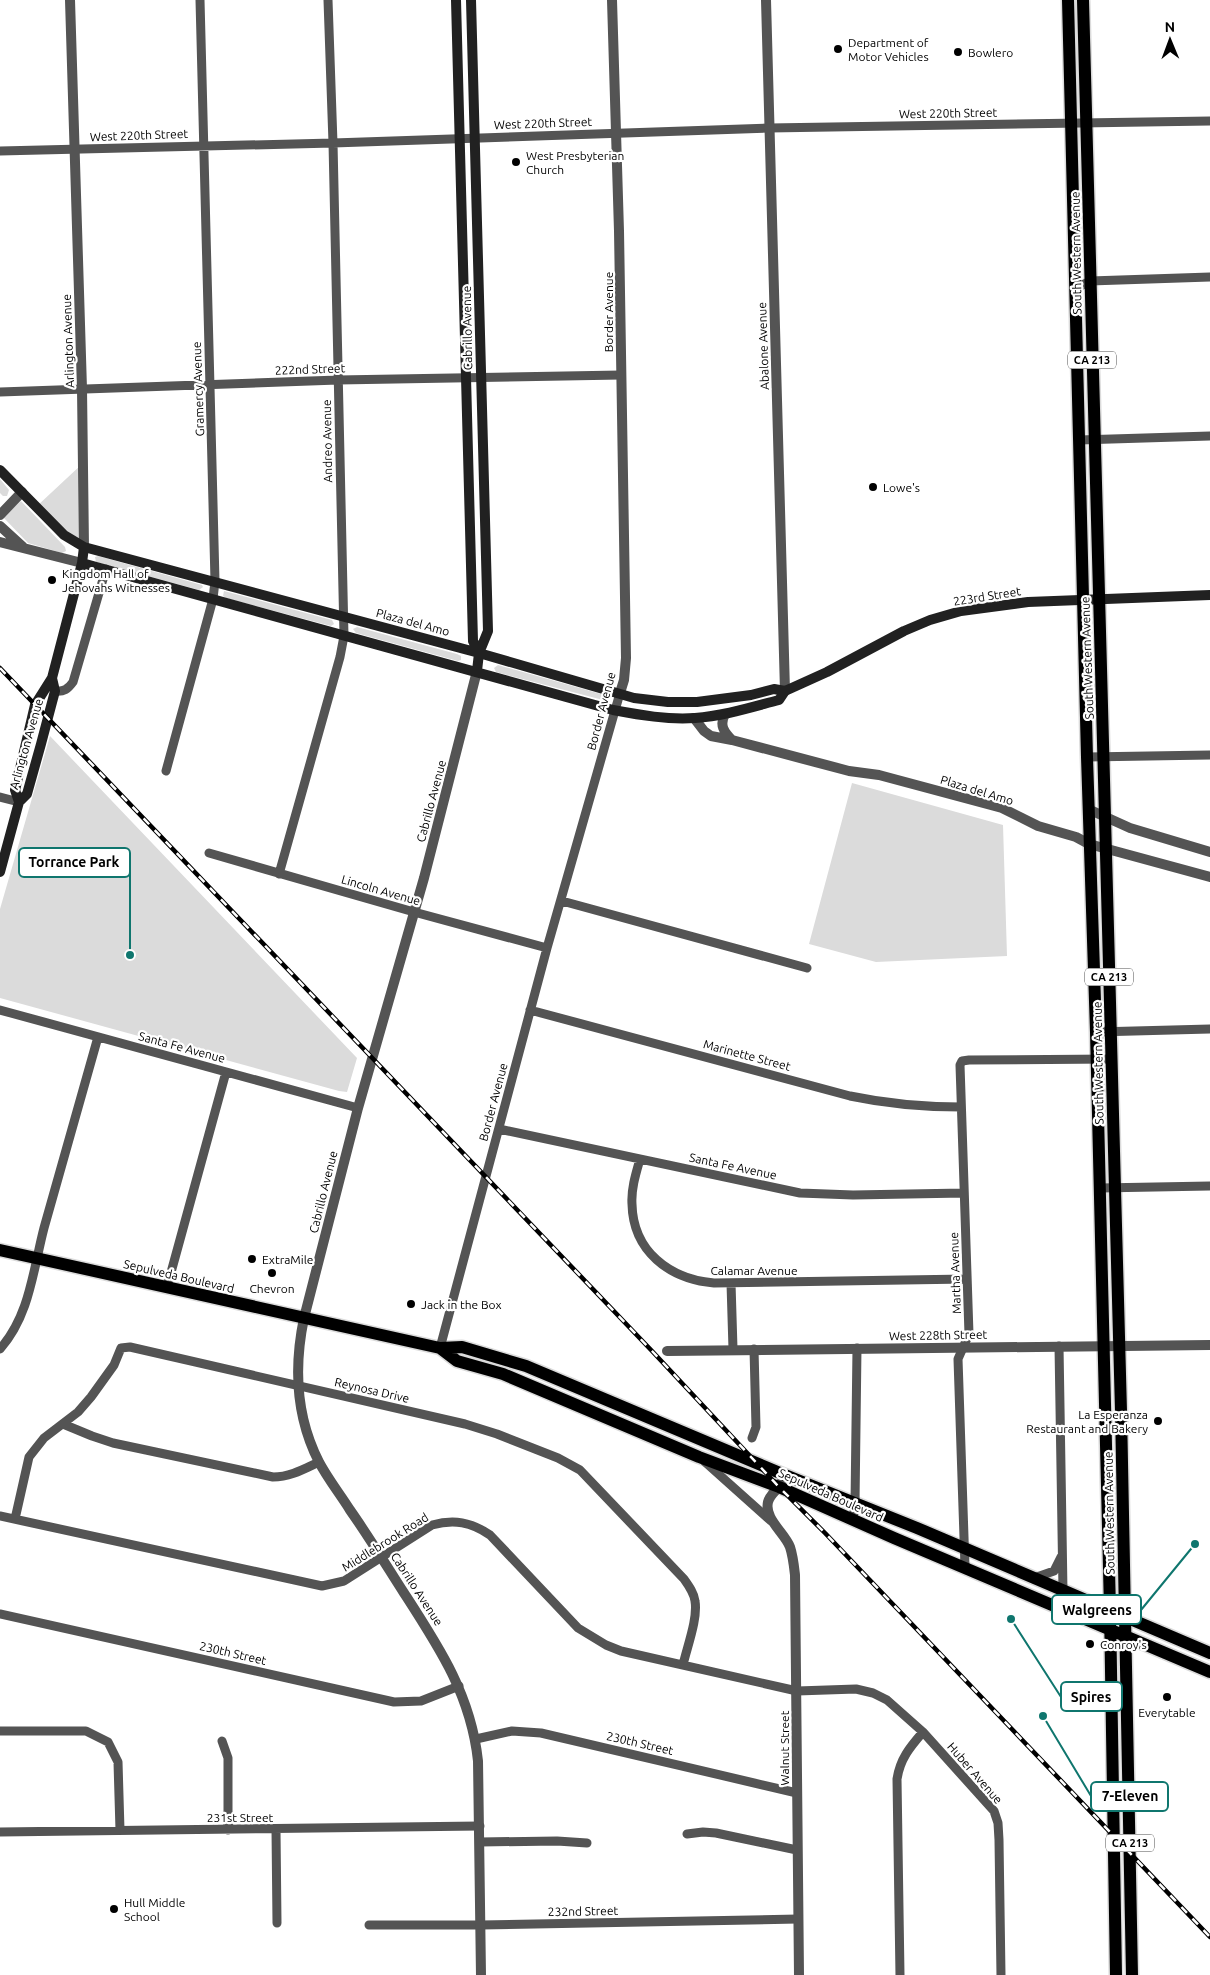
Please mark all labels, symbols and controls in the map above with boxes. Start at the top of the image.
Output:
north arrow [1145,15,1195,65]
text: N [1164,19,1175,35]
place label: Department of Motor Vehicles [848,36,929,63]
marker: Department of Motor Vehicles [832,43,844,55]
marker: Bowlero [952,46,964,58]
place label: Bowlero [968,46,1013,59]
street label: West 220th Street [899,106,998,120]
street label: West 220th Street [494,115,593,131]
street label: West 220th Street [90,127,189,143]
place label: West Presbyterian Church [526,149,624,176]
marker: West Presbyterian Church [510,156,522,168]
street label: South Western Avenue [1068,191,1084,315]
street label: Border Avenue [602,272,615,352]
street label: Cabrillo Avenue [460,286,474,370]
street label: Arlington Avenue [60,294,76,388]
street label: Abalone Avenue [755,302,771,390]
street label: Gramercy Avenue [190,341,206,437]
road number: CA 213 [1068,352,1116,368]
street label: 222nd Street [275,361,346,377]
street label: Andreo Avenue [320,399,334,483]
marker: Lowe's [867,481,879,493]
place label: Lowe's [883,481,920,494]
place label: Kingdom Hall of Jehovahs Witnesses [62,567,170,594]
marker: Kingdom Hall of Jehovahs Witnesses [46,574,58,586]
street label: 223rd Street [952,584,1022,608]
street label: South Western Avenue [1078,596,1096,720]
street label: Plaza del Amo [375,606,451,638]
street label: Border Avenue [584,670,618,752]
street label: Arlington Avenue [7,697,45,791]
street label: Cabrillo Avenue [414,758,448,844]
street label: Plaza del Amo [939,773,1015,807]
callout: Torrance Park [19,848,130,877]
text: Torrance Park [29,854,120,870]
street label: Lincoln Avenue [340,873,422,907]
road number: CA 213 [1085,969,1133,986]
street label: South Western Avenue [1090,1001,1106,1125]
street label: Santa Fe Avenue [137,1029,227,1065]
street label: Marinette Street [702,1037,792,1073]
street label: Border Avenue [476,1061,510,1143]
street label: Cabrillo Avenue [306,1149,340,1235]
street label: Santa Fe Avenue [688,1150,778,1182]
street label: Martha Avenue [947,1232,963,1314]
marker: ExtraMile [246,1253,258,1265]
place label: ExtraMile [262,1253,313,1266]
street label: Sepulveda Boulevard [122,1257,236,1295]
street label: Calamar Avenue [710,1264,798,1277]
marker: Chevron [266,1267,278,1279]
place label: Chevron [249,1282,295,1295]
marker: Jack in the Box [405,1298,417,1310]
place label: Jack in the Box [421,1298,502,1311]
street label: West 228th Street [889,1328,988,1342]
street label: Reynosa Drive [333,1375,411,1405]
place label: La Esperanza Restaurant and Bakery [1026,1408,1148,1435]
marker: La Esperanza Restaurant and Bakery [1152,1415,1164,1427]
street label: South Western Avenue [1101,1451,1117,1575]
street label: Sepulveda Boulevard [777,1466,885,1524]
street label: Middlebrook Road [339,1510,431,1574]
street label: Cabrillo Avenue [389,1550,445,1628]
callout: Walgreens [1052,1595,1141,1624]
text: Walgreens [1062,1602,1132,1618]
marker: Conroy's [1084,1638,1096,1650]
place label: Conroy's [1100,1638,1147,1651]
street label: 230th Street [198,1639,268,1667]
callout: Spires [1061,1682,1122,1711]
text: Spires [1071,1689,1112,1705]
marker: Everytable [1161,1691,1173,1703]
place label: Everytable [1138,1706,1196,1719]
street label: Walnut Street [778,1710,791,1785]
street label: 230th Street [605,1729,675,1757]
street label: Huber Avenue [945,1740,1005,1806]
callout: 7-Eleven [1091,1782,1168,1811]
text: 7-Eleven [1102,1788,1158,1804]
street label: 231st Street [207,1811,274,1824]
road number: CA 213 [1106,1835,1154,1852]
place label: Hull Middle School [124,1896,185,1923]
marker: Hull Middle School [108,1903,120,1915]
street label: 232nd Street [548,1904,619,1918]

